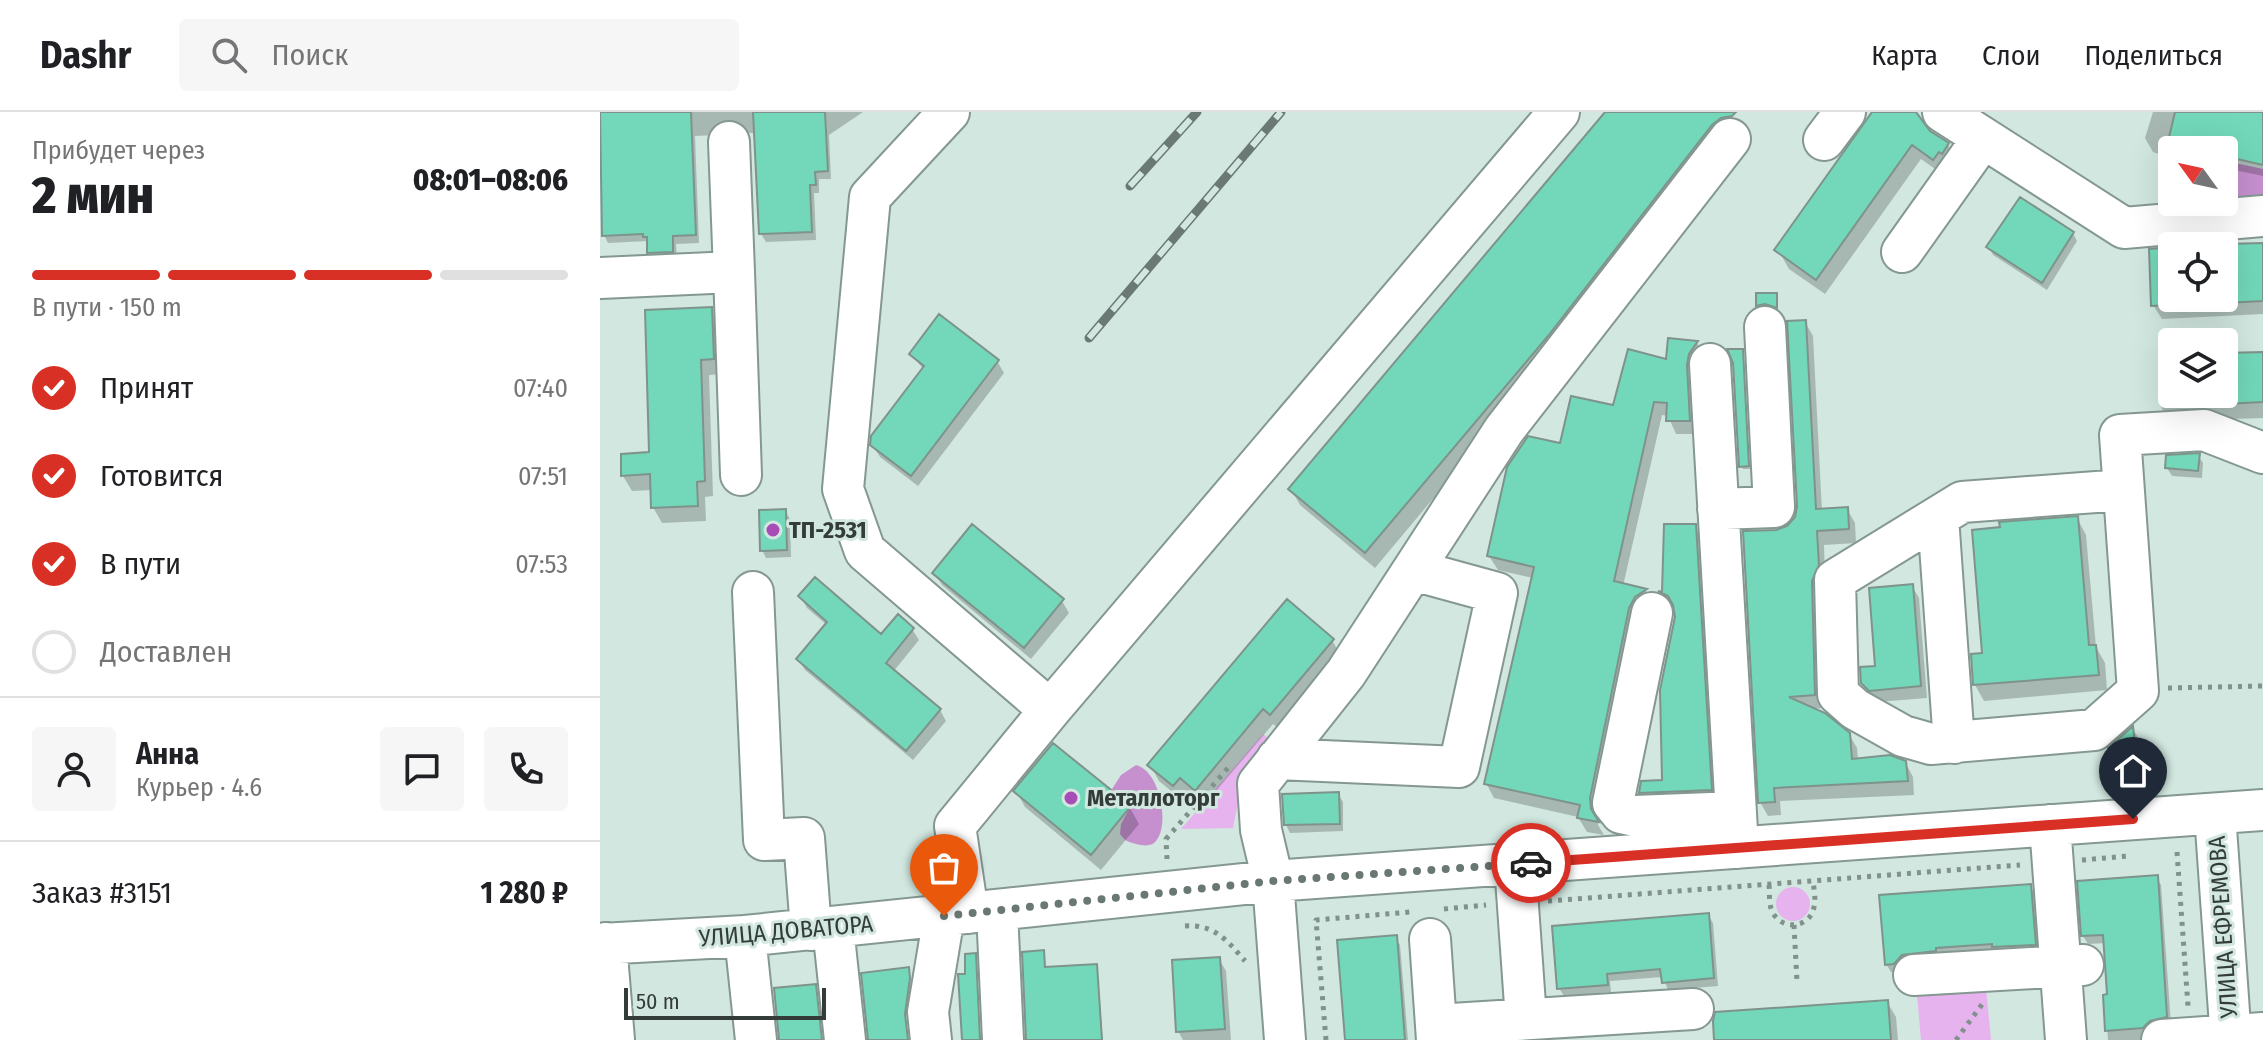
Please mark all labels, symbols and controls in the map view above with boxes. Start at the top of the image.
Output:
search box [179,19,739,91]
text: Dashr [40,32,131,78]
icon: search [207,33,251,77]
text: Поиск [271,37,348,73]
text: Карта [1871,39,1938,72]
text: Слои [1982,39,2040,72]
text: Поделиться [2084,39,2223,72]
text: Прибудет через [32,135,205,166]
north arrow [2158,136,2238,216]
map controls [2158,136,2238,408]
text: 08:01–08:06 [413,162,568,198]
text: 2 мин [32,164,154,227]
button: locate [2158,232,2238,312]
text: В пути · 150 m [32,292,182,323]
button: layers [2158,328,2238,408]
icon: check [32,366,76,410]
text: Принят [100,370,193,406]
text: 07:40 [513,373,568,404]
icon: check [32,454,76,498]
text: Готовится [100,458,223,494]
text: 07:51 [518,461,568,492]
place label: ТП-2531 [789,516,867,544]
marker: ТП-2531 [764,521,782,539]
icon: check [32,542,76,586]
text: В пути [100,546,181,582]
text: 07:53 [515,549,568,580]
text: Доставлен [100,634,232,670]
button: person [32,727,116,811]
button: chat [380,727,464,811]
button: phone [484,727,568,811]
text: Анна [136,736,199,772]
pin [2099,737,2167,819]
icon: home [2111,749,2155,793]
text: Курьер · 4.6 [136,772,262,803]
place label: Металлоторг [1087,784,1220,812]
marker: Металлоторг [1062,789,1080,807]
courier [1491,823,1571,903]
pin [910,834,978,916]
street label: УЛИЦА ЕФРЕМОВА [2203,835,2243,1020]
icon: car [1509,841,1553,885]
icon: bag [922,846,966,890]
text: Заказ #3151 [32,875,172,911]
text: 1 280 ₽ [480,875,568,911]
street label: УЛИЦА ДОВАТОРА [697,909,875,953]
scale bar [624,984,826,1020]
text: 50 m [636,988,680,1015]

